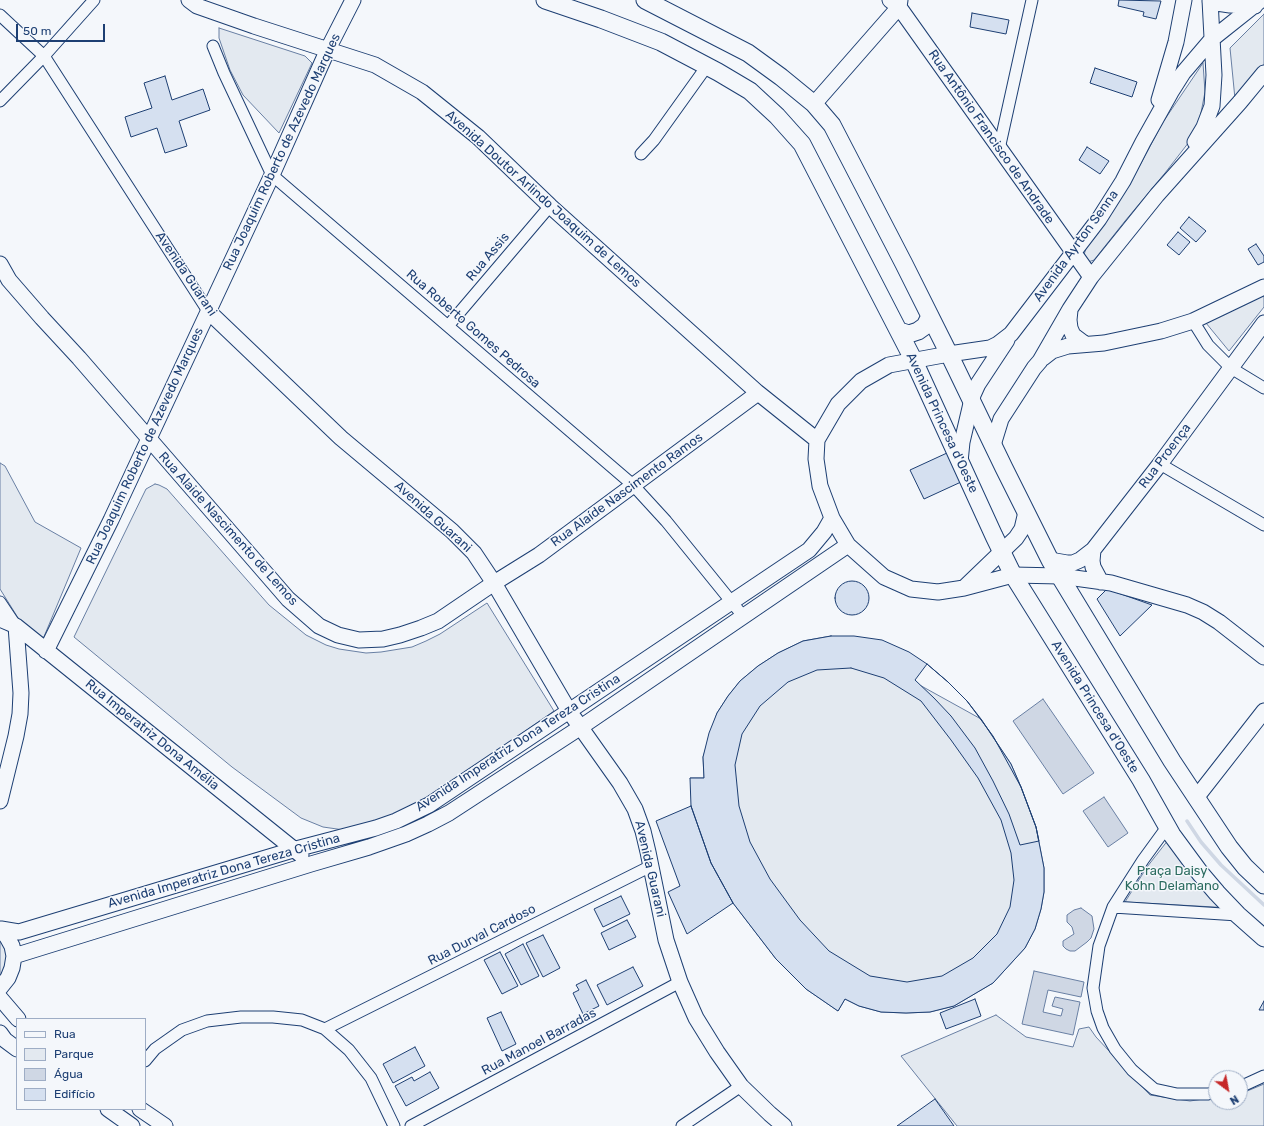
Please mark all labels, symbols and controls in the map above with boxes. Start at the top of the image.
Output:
scale bar [18,16,107,42]
text: 50 m [23,24,51,38]
street label: Rua Joaquim Roberto de Azevedo Marques [220,31,344,273]
street label: Rua Antônio Francisco de Andrade [925,47,1057,227]
street label: Avenida Doutor Arlindo Joaquim de Lemos [442,107,644,291]
street label: Avenida Ayrton Senna [1030,187,1122,305]
street label: Avenida Guarani [152,229,220,319]
street label: Rua Assis [463,230,513,284]
street label: Rua Roberto Gomes Pedrosa [403,266,543,392]
street label: Rua Joaquim Roberto de Azevedo Marques [83,325,207,567]
street label: Avenida Princesa d'Oeste [903,350,981,496]
street label: Rua Proença [1136,421,1194,491]
street label: Rua Alaíde Nascimento Ramos [548,430,706,550]
street label: Rua Alaide Nascimento de Lemos [155,449,301,609]
street label: Avenida Guarani [391,478,475,556]
street label: Avenida Princesa d'Oeste [1048,638,1142,776]
street label: Avenida Imperatriz Dona Tereza Cristina [413,671,623,815]
street label: Rua Imperatriz Dona Amélia [82,676,222,794]
street label: Avenida Guarani [631,819,669,919]
street label: Avenida Imperatriz Dona Tereza Cristina [106,830,342,912]
park label: Praça Daisy Kohn Delamano [1125,863,1219,894]
street label: Rua Durval Cardoso [426,901,538,969]
street label: Rua Manoel Barradas [479,1005,599,1079]
legend [16,1018,146,1110]
text: Rua [54,1027,76,1041]
text: Parque [54,1047,94,1061]
text: Água [54,1067,83,1081]
north arrow [1208,1070,1248,1110]
text: Edifício [54,1087,95,1101]
text: N [1227,1092,1241,1107]

